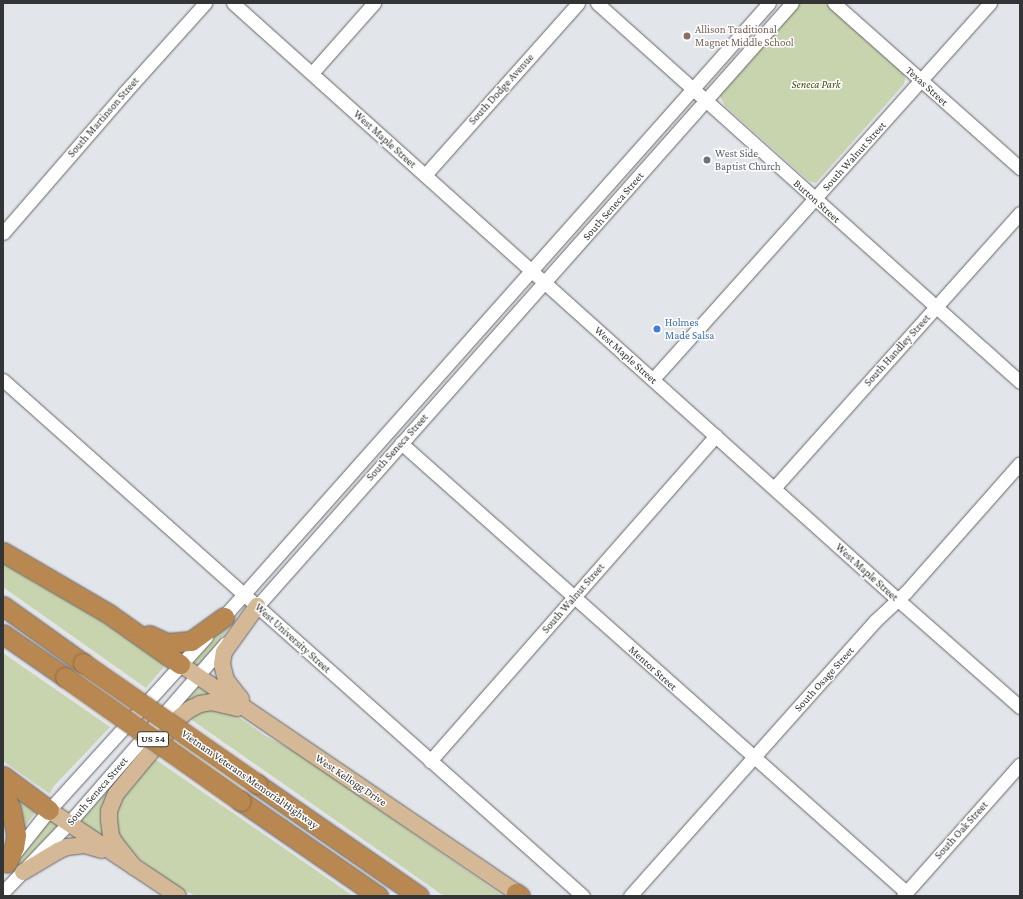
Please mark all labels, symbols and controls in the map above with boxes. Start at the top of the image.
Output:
place label: Allison Traditional Magnet Middle School [695,23,794,49]
marker: Allison Traditional Magnet Middle School [682,31,692,41]
street label: South Dodge Avenue [466,51,536,127]
street label: Texas Street [903,63,951,109]
street label: South Martinson Street [65,74,141,160]
park label: Seneca Park [791,77,841,91]
street label: West Maple Street [351,107,419,171]
street label: South Walnut Street [819,119,889,193]
place label: West Side Baptist Church [715,147,781,173]
marker: West Side Baptist Church [702,155,712,165]
street label: South Seneca Street [580,169,646,243]
street label: Burton Street [791,177,843,225]
street label: South Handley Street [861,311,933,389]
place label: Holmes Made Salsa [665,316,714,342]
street label: West Maple Street [592,323,660,387]
marker: Holmes Made Salsa [652,324,662,334]
street label: South Seneca Street [363,411,431,483]
street label: West Maple Street [833,540,901,604]
street label: South Walnut Street [539,560,607,636]
street label: West University Street [252,600,334,676]
street label: Mentor Street [626,643,680,693]
street label: South Osage Street [791,644,857,714]
street label: Vietnam Veterans Memorial Highway [179,727,321,831]
road number: US 54 [136,731,170,747]
street label: West Kellogg Drive [313,751,389,809]
street label: South Seneca Street [64,754,130,828]
street label: South Oak Street [931,798,991,862]

